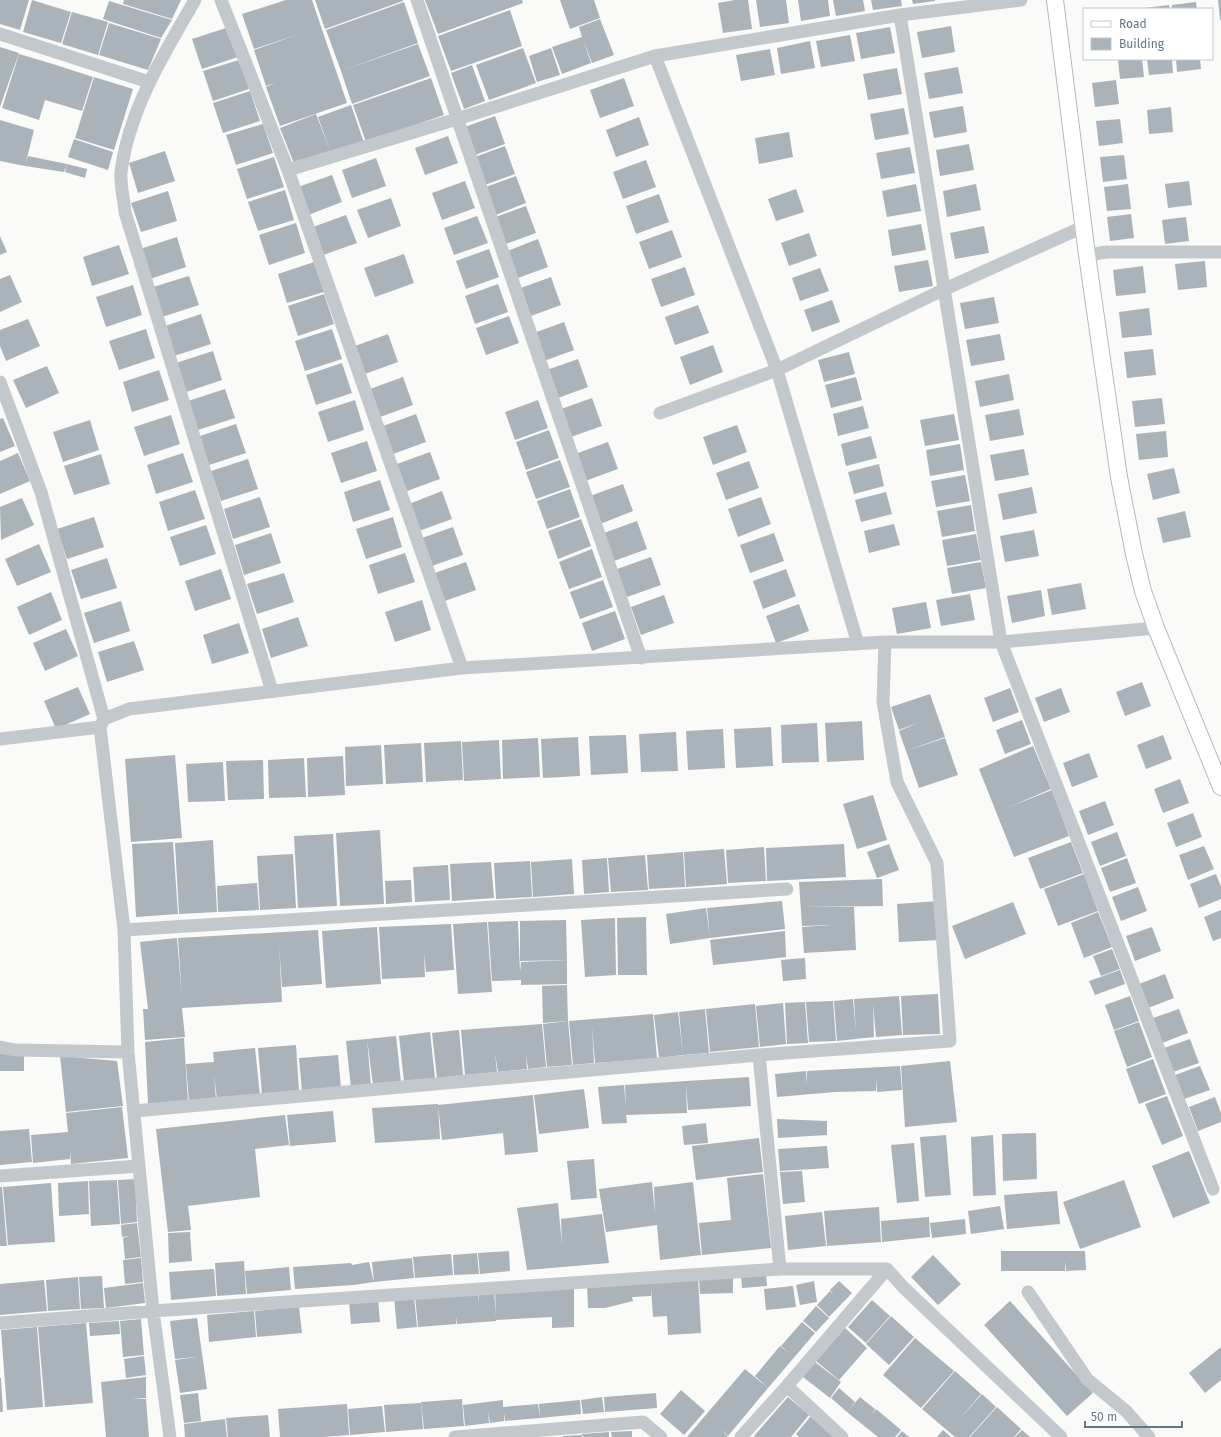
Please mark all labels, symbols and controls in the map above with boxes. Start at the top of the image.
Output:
legend [1083,8,1213,60]
text: Road [1119,17,1147,31]
text: Building [1119,37,1165,51]
scale bar [1085,1403,1182,1429]
text: 50 m [1091,1410,1117,1424]

